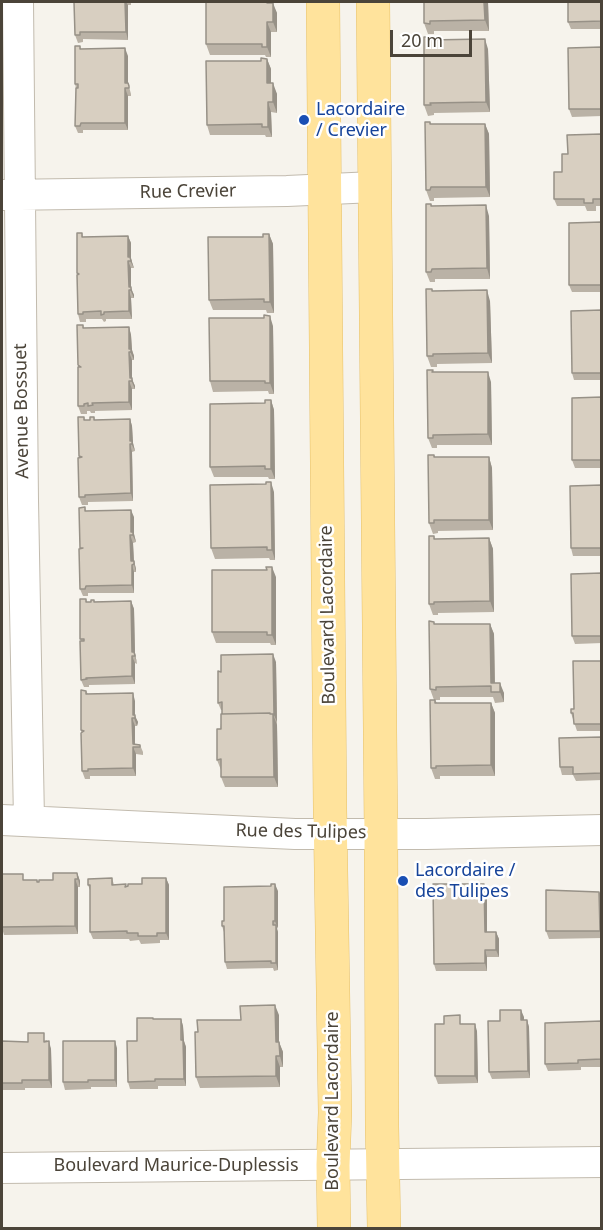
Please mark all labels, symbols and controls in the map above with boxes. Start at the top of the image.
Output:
scale bar [393,18,476,56]
text: 20 m [401,28,443,52]
place label: Lacordaire / Crevier [316,99,405,142]
marker: Lacordaire / Crevier [297,113,311,127]
street label: Rue Crevier [139,180,237,204]
street label: Avenue Bossuet [10,343,34,479]
street label: Boulevard Lacordaire [316,525,340,705]
street label: Rue des Tulipes [235,820,367,844]
place label: Lacordaire / des Tulipes [415,860,516,902]
marker: Lacordaire / des Tulipes [396,874,410,888]
street label: Boulevard Lacordaire [322,1011,344,1191]
street label: Boulevard Maurice-Duplessis [53,1155,299,1177]

